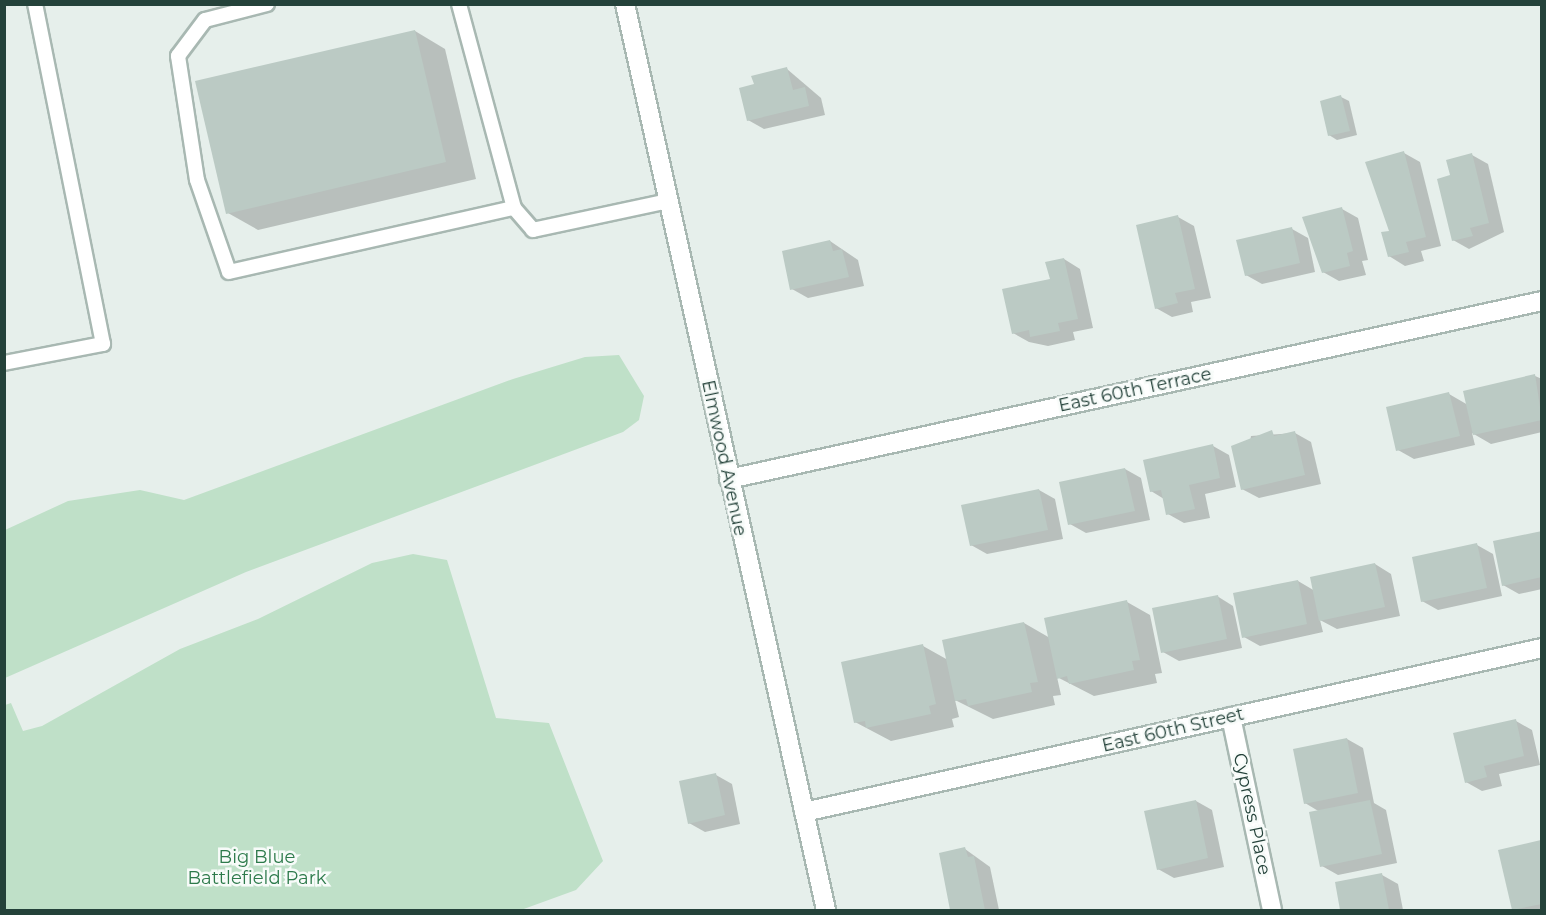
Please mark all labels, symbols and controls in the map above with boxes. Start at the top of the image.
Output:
street label: East 60th Terrace [1057,363,1213,417]
street label: Elmwood Avenue [697,378,751,538]
street label: East 60th Street [1100,703,1246,757]
street label: Cypress Place [1229,751,1275,877]
park label: Big Blue Battlefield Park [188,847,326,890]

